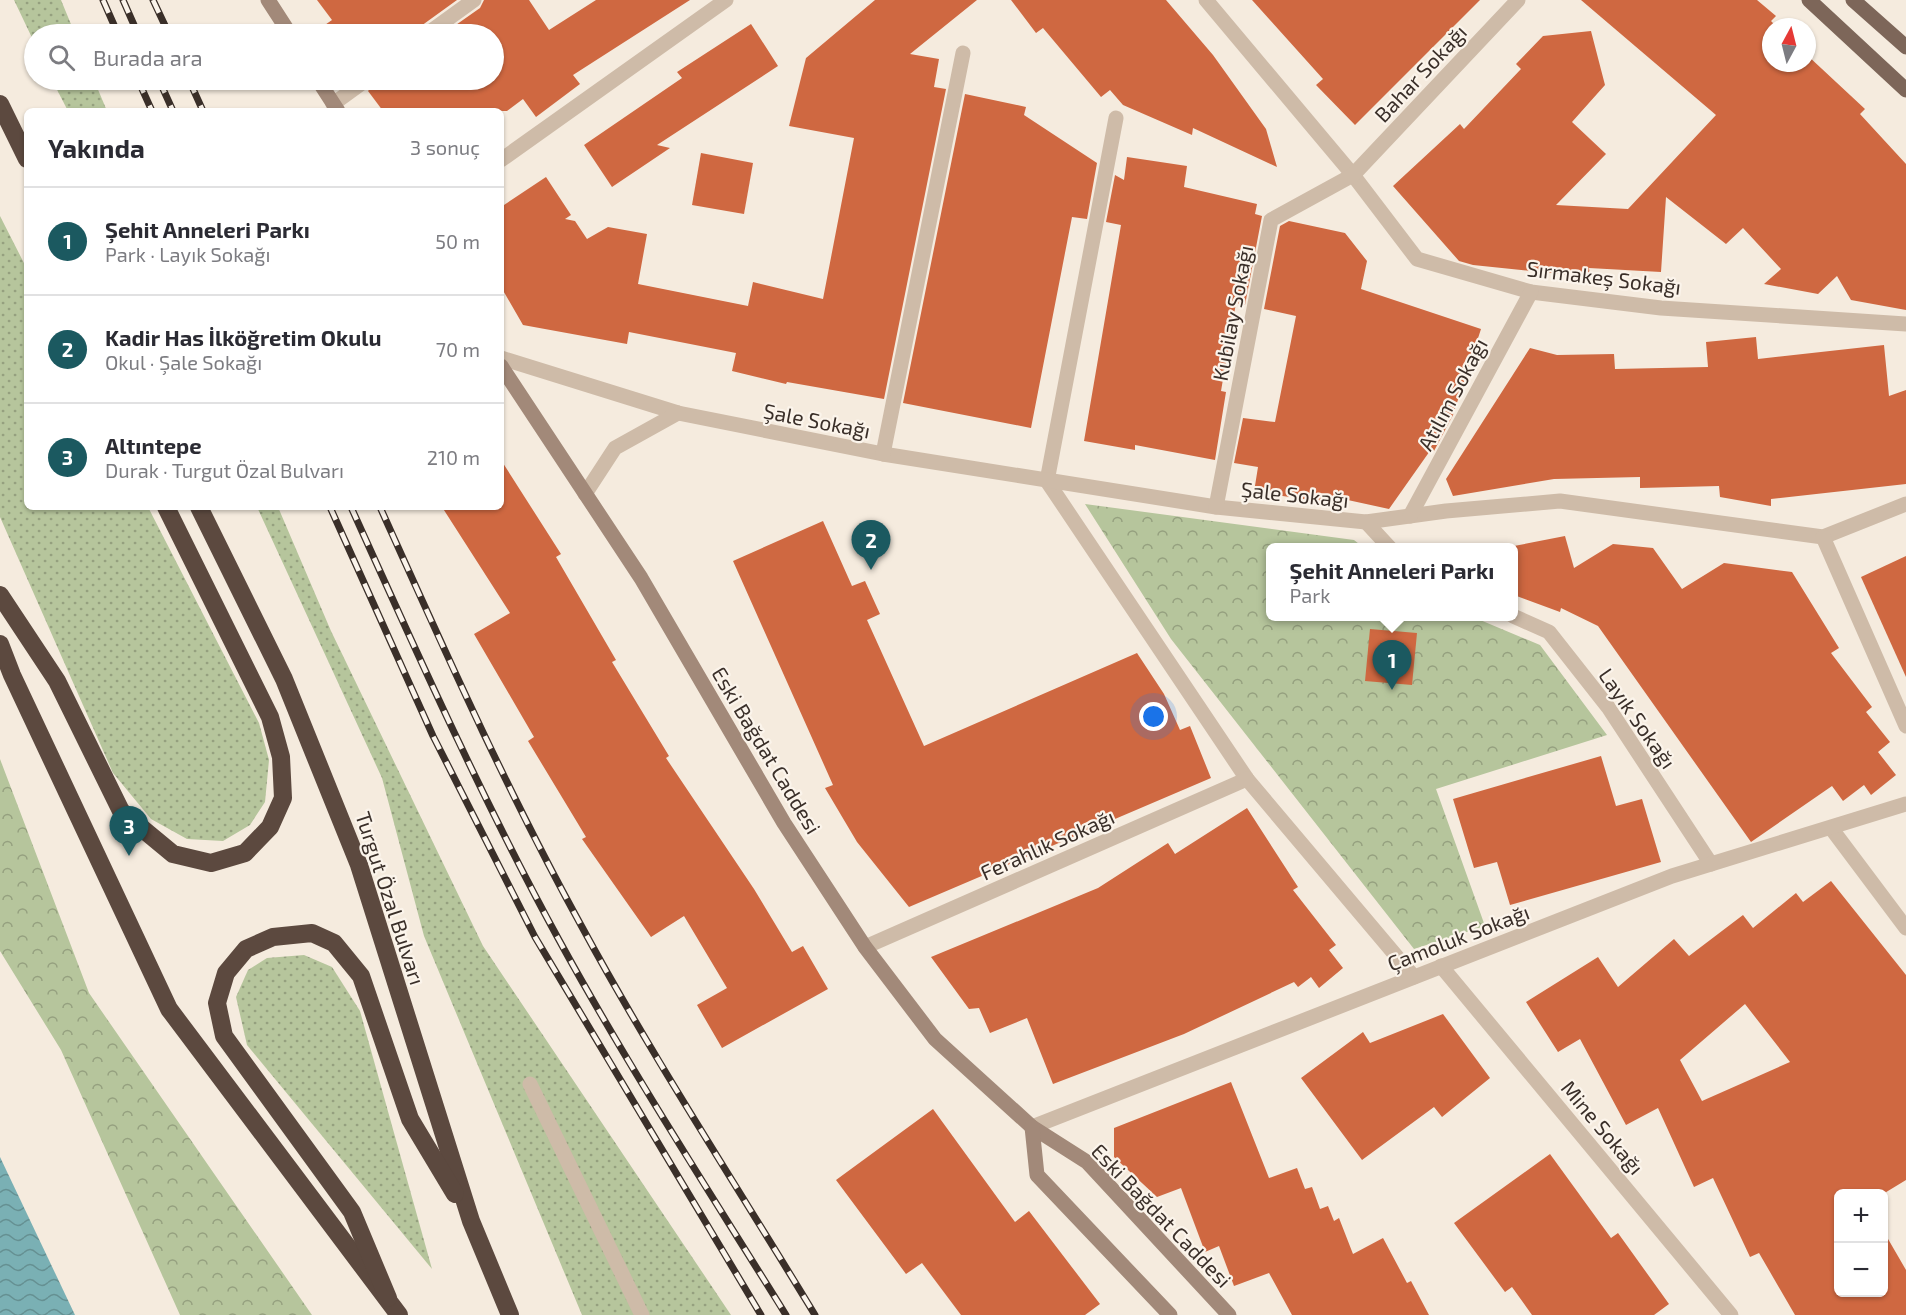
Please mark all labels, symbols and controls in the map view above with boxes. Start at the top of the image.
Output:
north arrow [1762,18,1816,72]
street label: Bahar Sokağı [1369,19,1471,127]
search box [24,24,504,90]
icon: search [45,41,78,74]
text: Burada ara [93,44,203,70]
text: Yakında [48,132,145,163]
text: 3 sonuç [410,135,480,159]
text: Şehit Anneleri Parkı [105,216,310,242]
text: 1 [63,229,72,253]
text: 50 m [435,229,480,253]
text: Park · Layık Sokağı [105,242,270,266]
street label: Kubilay Sokağı [1207,243,1257,383]
street label: Sırmakeş Sokağı [1525,255,1683,301]
text: Kadir Has İlköğretim Okulu [105,324,382,350]
street label: Atılım Sokağı [1412,334,1492,454]
text: 2 [62,337,73,361]
text: 70 m [436,337,480,361]
text: Okul · Şale Sokağı [105,350,262,374]
street label: Şale Sokağı [761,397,873,445]
text: Altıntepe [105,432,202,458]
text: 3 [62,445,73,469]
text: 210 m [427,445,480,469]
text: Durak · Turgut Özal Bulvarı [105,458,344,482]
street label: Şale Sokağı [1240,476,1350,514]
pin: 2 [852,520,890,570]
popup [1266,543,1518,621]
text: Şehit Anneleri Parkı [1290,557,1494,583]
text: Park [1290,583,1331,607]
pin: 1 [1372,640,1412,690]
street label: Eski Bağdat Caddesi [707,662,827,838]
street label: Layık Sokağı [1594,663,1682,773]
your location [1139,702,1168,731]
street label: Ferahlık Sokağı [976,803,1118,885]
pin: 3 [110,806,148,856]
street label: Turgut Özal Bulvarı [351,808,431,988]
street label: Çamoluk Sokağı [1383,898,1533,977]
street label: Mine Sokağı [1557,1075,1649,1179]
street label: Eski Bağdat Caddesi [1087,1138,1237,1292]
map controls [1834,1189,1888,1297]
button: + [1834,1189,1888,1243]
button: − [1834,1243,1888,1297]

